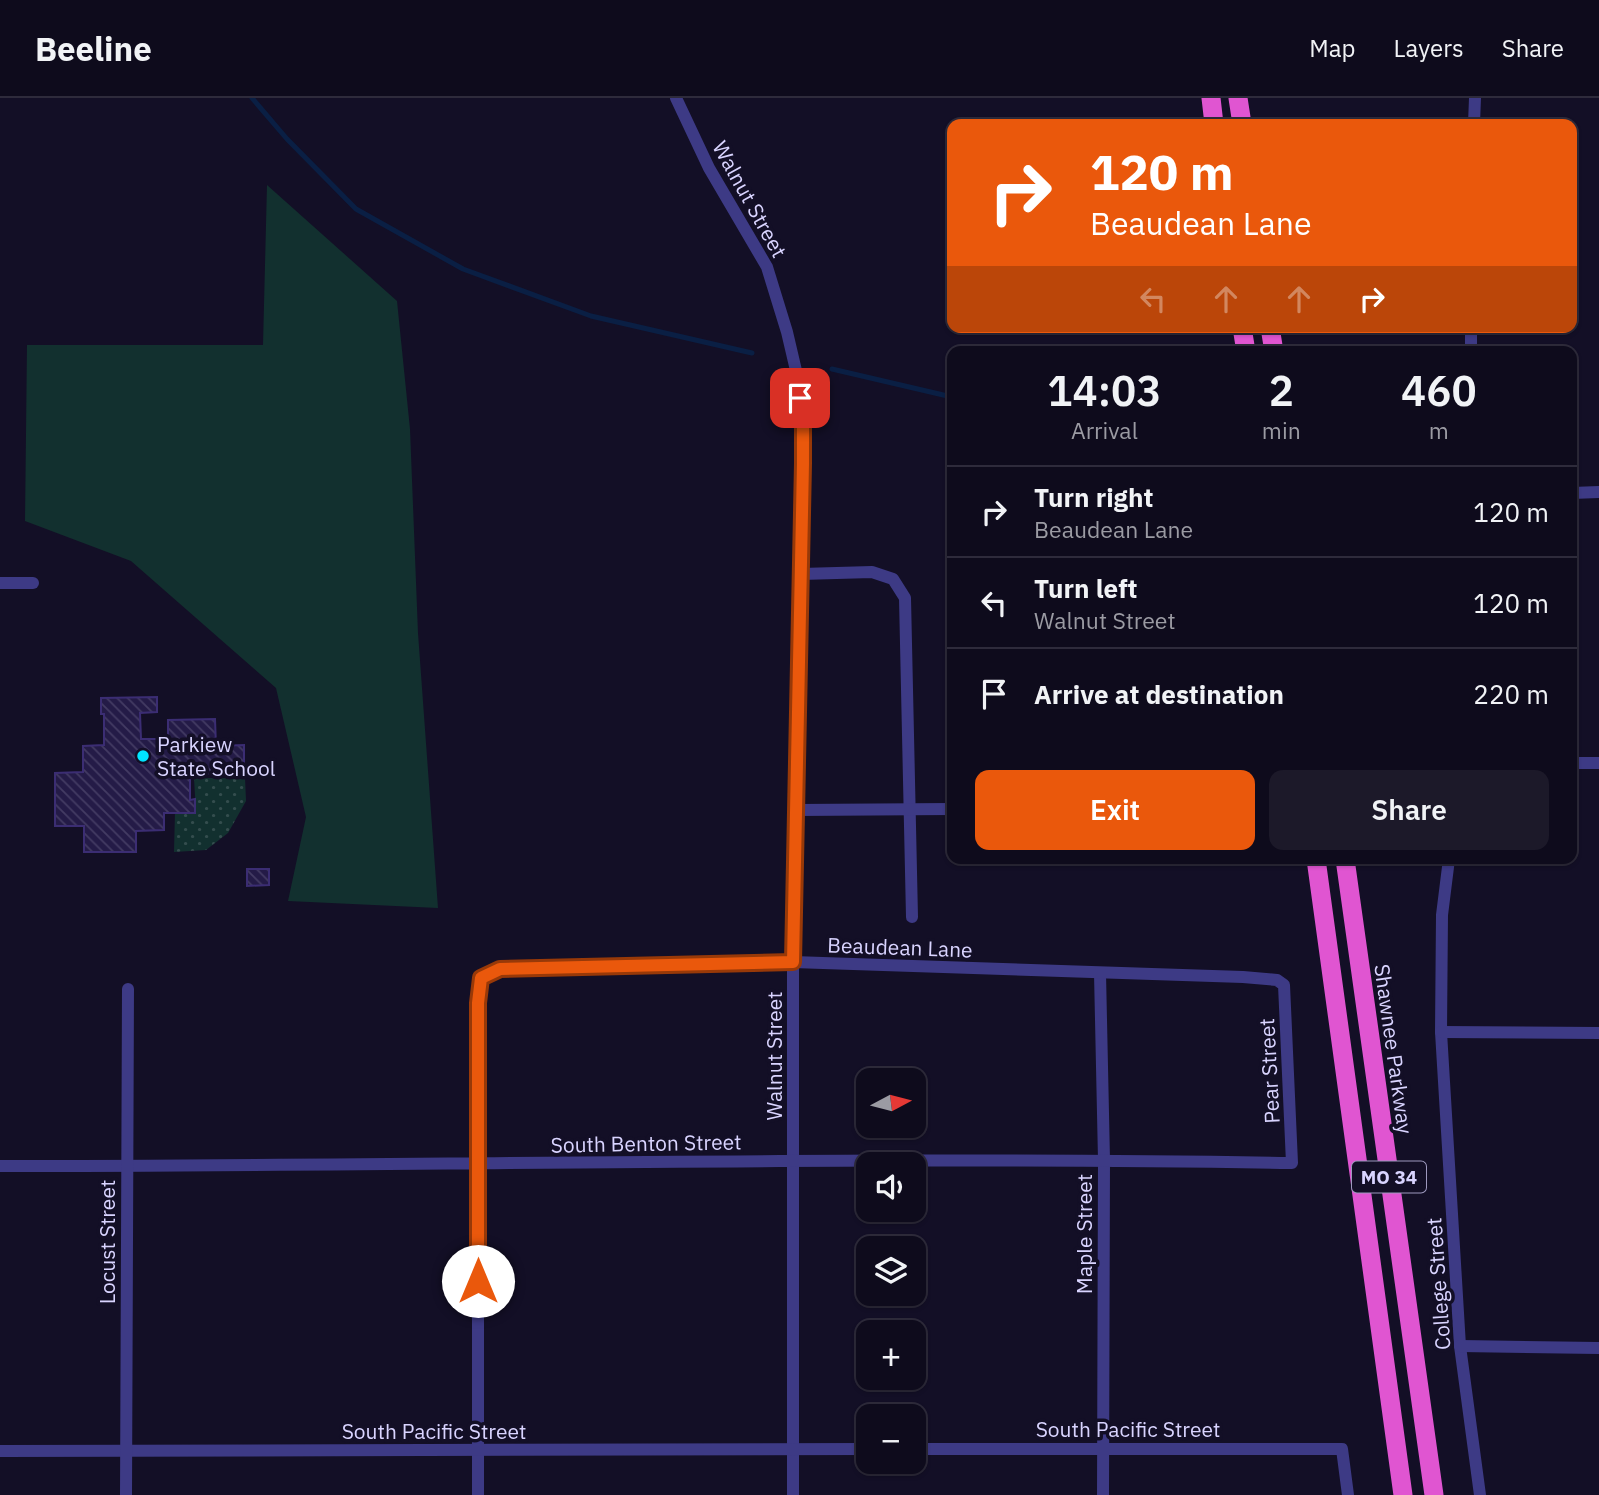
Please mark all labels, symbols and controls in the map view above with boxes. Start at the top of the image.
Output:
text: Beeline [35,27,152,70]
text: Map [1309,32,1356,64]
text: Layers [1394,32,1464,64]
text: Share [1502,32,1564,64]
street label: Walnut Street [706,136,794,262]
text: 120 m [1090,140,1234,203]
icon: right [975,147,1066,238]
text: Beaudean Lane [1090,202,1312,244]
icon: left [1134,280,1172,318]
icon: ahead [1207,280,1245,318]
icon: ahead [1280,280,1318,318]
icon: right [1353,280,1391,318]
text: 14:03 [1047,363,1162,418]
text: 2 [1269,363,1294,418]
text: 460 [1401,363,1477,418]
pin [770,368,830,428]
icon: arrive [781,379,819,417]
text: Arrival [1071,415,1138,445]
text: min [1262,415,1301,445]
text: m [1429,415,1449,445]
text: Turn right [1034,480,1153,514]
icon: right [975,493,1013,531]
text: 120 m [1473,495,1549,529]
text: Beaudean Lane [1034,514,1193,544]
text: Turn left [1034,571,1137,605]
icon: left [975,584,1013,622]
text: 120 m [1473,586,1549,620]
text: Walnut Street [1034,605,1176,635]
icon: arrive [975,675,1013,713]
text: Arrive at destination [1034,677,1284,711]
text: 220 m [1473,677,1549,711]
place label: Parkiew State School [157,730,276,782]
marker: Parkiew State School [135,748,151,764]
button: Exit [975,770,1255,850]
button: Share [1269,770,1549,850]
street label: Beaudean Lane [827,930,973,964]
street label: Shawnee Parkway [1368,962,1420,1136]
street label: Walnut Street [760,991,788,1121]
street label: Pear Street [1252,1018,1286,1124]
north arrow [856,1068,926,1138]
map controls [856,1068,926,1474]
street label: South Benton Street [550,1127,742,1159]
button: sound [856,1152,926,1222]
road number: MO 34 [1352,1162,1426,1192]
street label: Maple Street [1070,1174,1098,1294]
street label: Locust Street [93,1180,121,1304]
street label: College Street [1419,1217,1457,1351]
button: layers [856,1236,926,1306]
position arrow [441,1244,515,1318]
button: + [856,1320,926,1390]
button: − [856,1404,926,1474]
street label: South Pacific Street [1036,1415,1220,1443]
street label: South Pacific Street [342,1417,526,1445]

